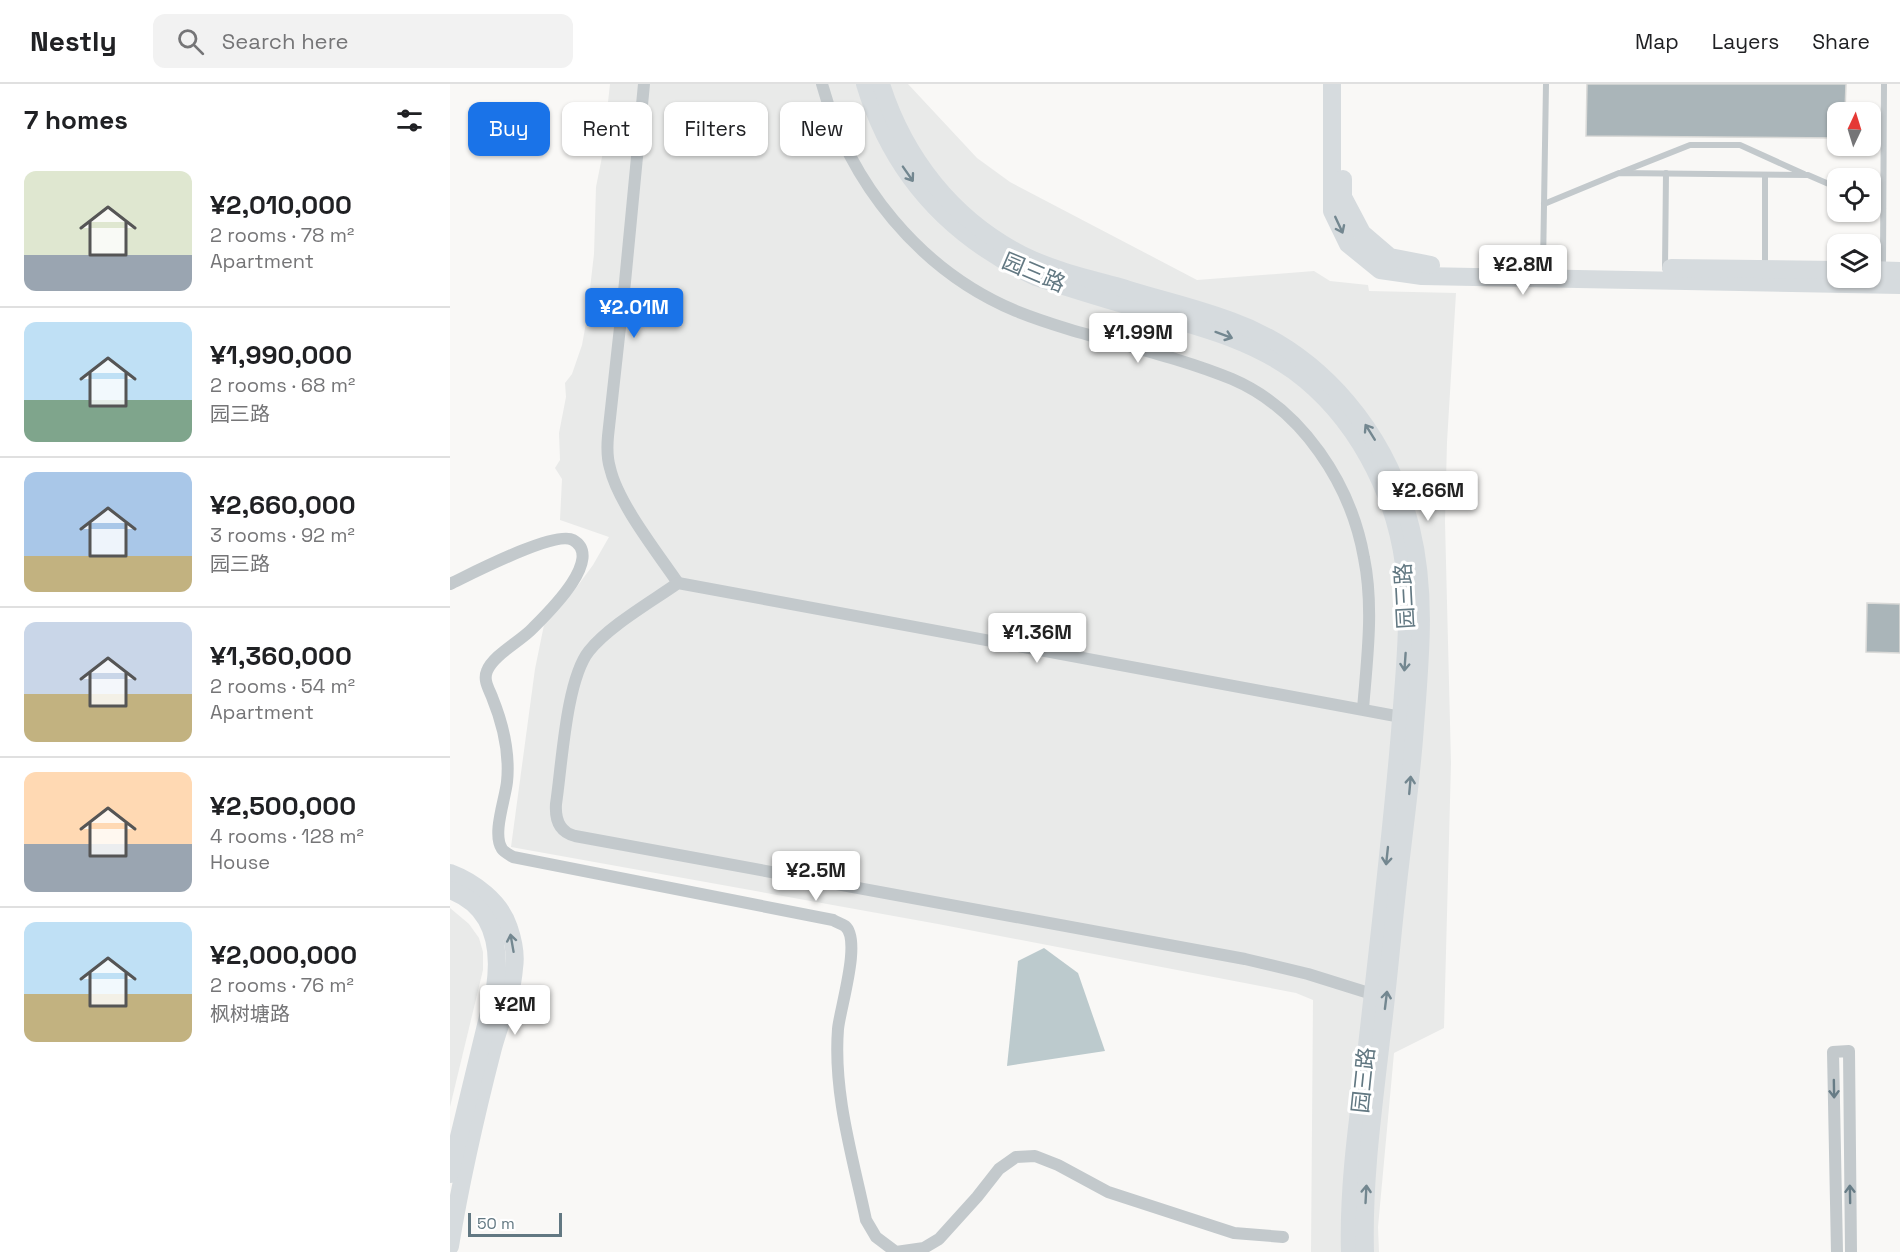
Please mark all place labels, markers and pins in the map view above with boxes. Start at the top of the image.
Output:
pin: ¥2.8M [1481,245,1565,296]
pin: ¥2.01M [585,288,683,339]
pin: ¥1.99M [1089,313,1187,364]
pin: ¥2.66M [1379,471,1477,522]
pin: ¥1.36M [988,613,1086,664]
pin: ¥2.5M [774,851,858,902]
pin: ¥2M [486,985,544,1036]

